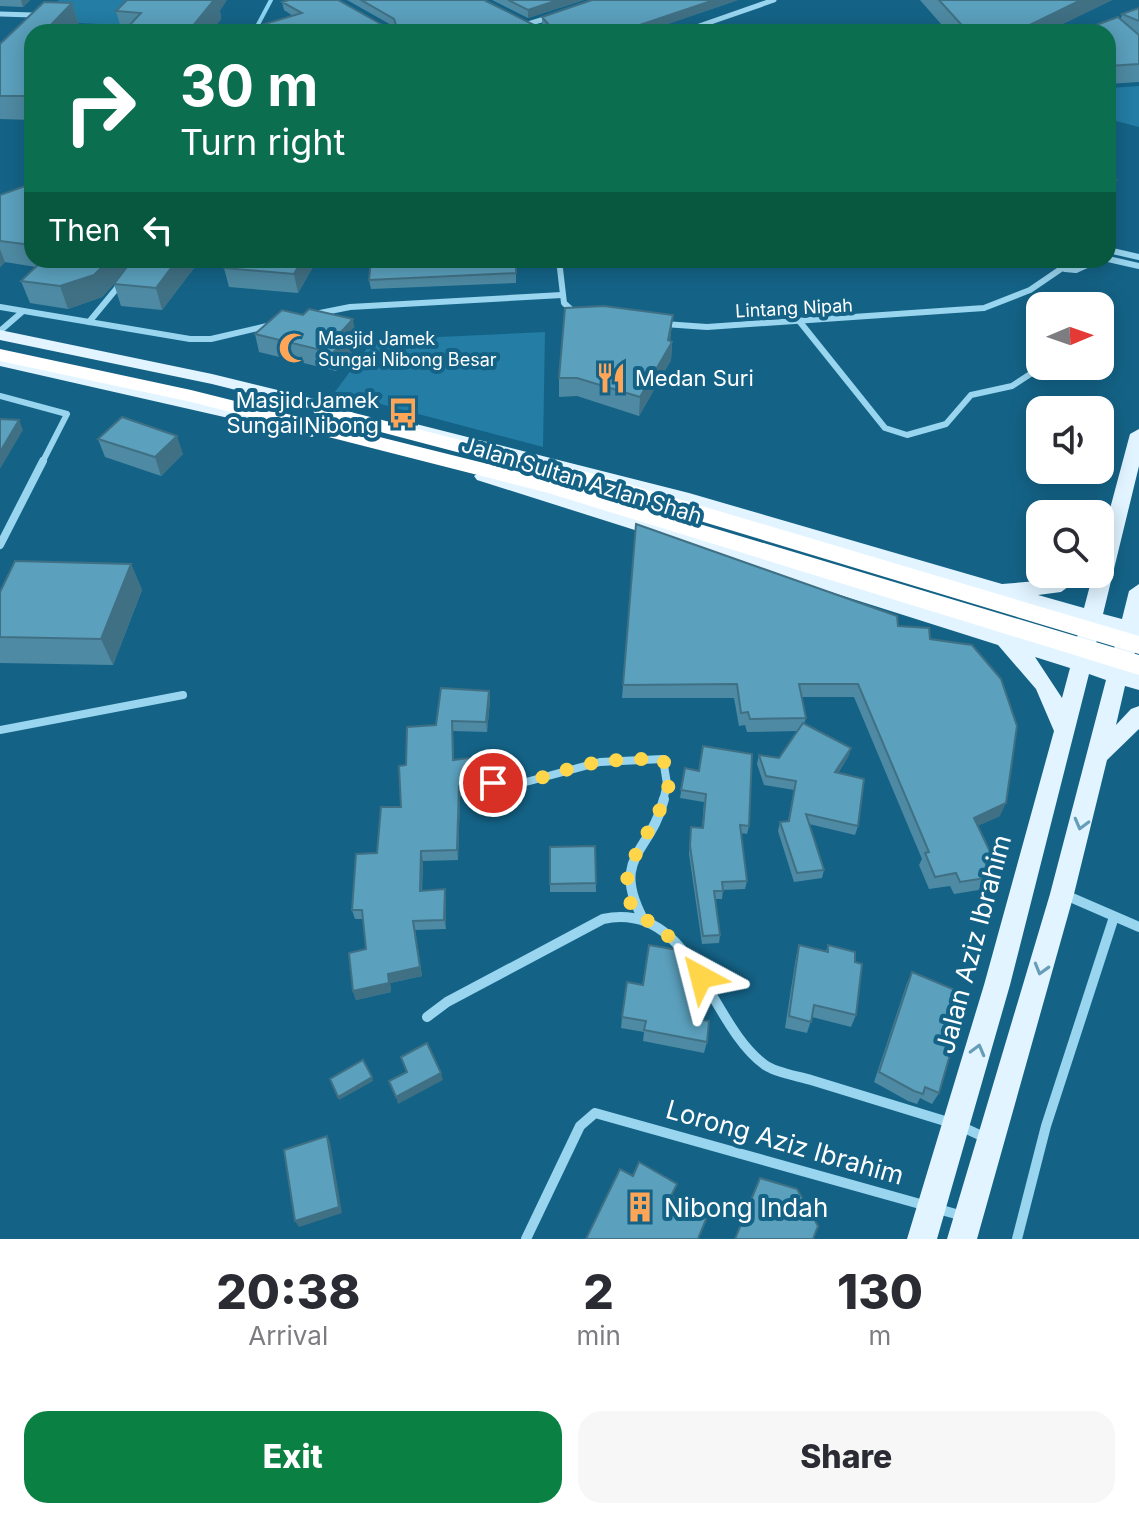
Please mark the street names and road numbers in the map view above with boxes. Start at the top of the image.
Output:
street label: Lintang Nipah [735,294,853,322]
street label: Jalan Sultan Azlan Shah [459,431,705,529]
street label: Jalan Aziz Ibrahim [929,831,1017,1057]
street label: Lorong Aziz Ibrahim [663,1093,907,1191]

